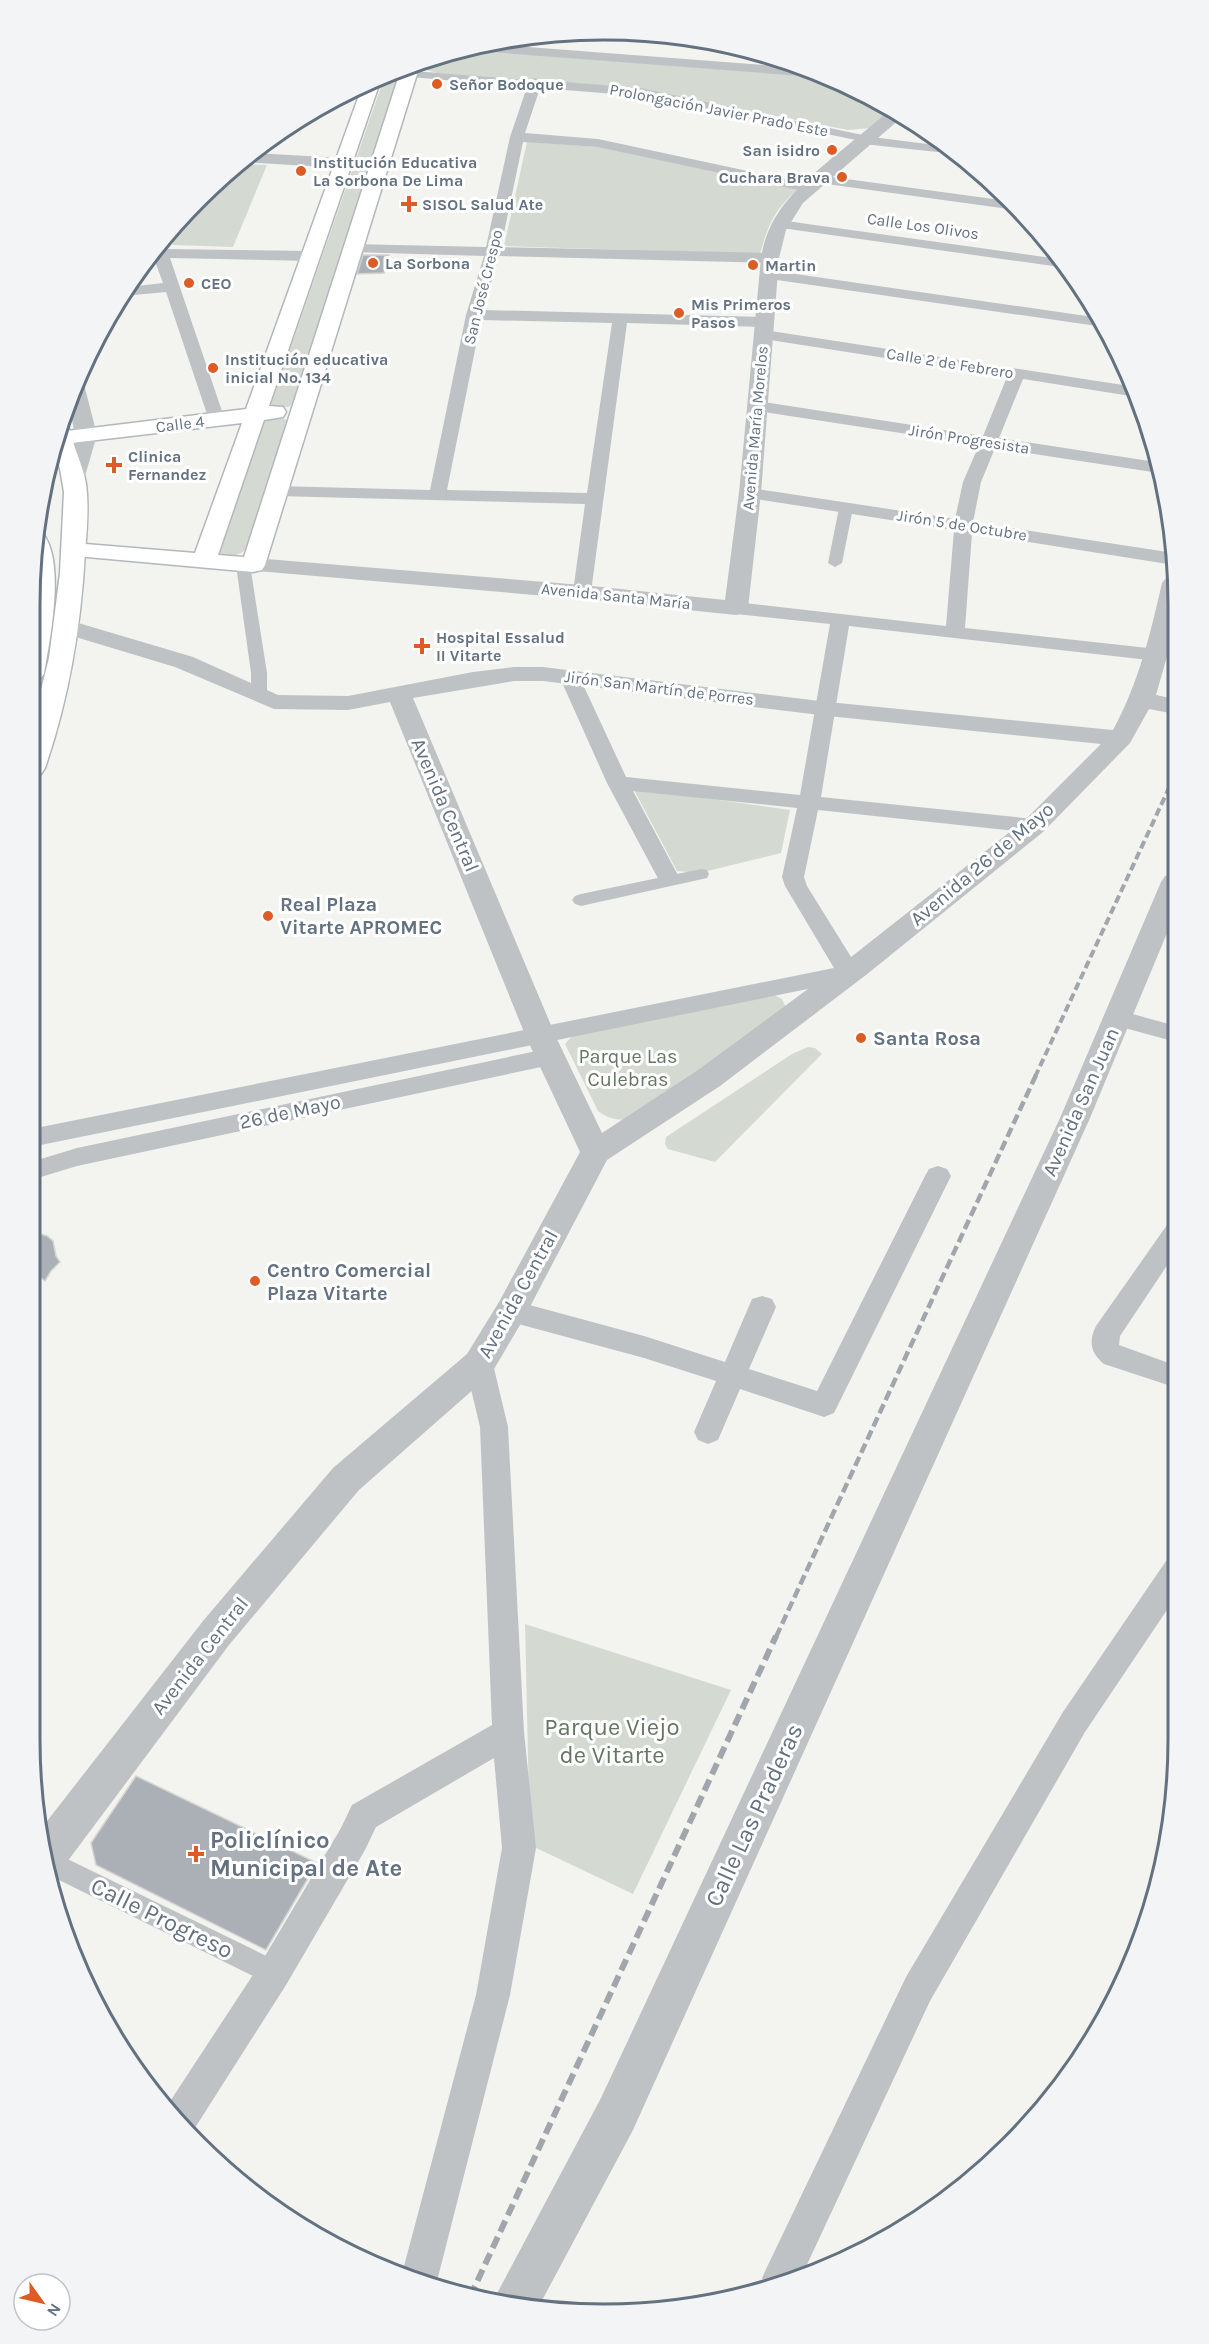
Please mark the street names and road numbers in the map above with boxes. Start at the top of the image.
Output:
street label: Prolongación Javier Prado Este [608,79,830,141]
street label: Calle Los Olivos [866,209,980,243]
street label: San José Crespo [460,228,506,346]
street label: Calle 2 de Febrero [885,344,1015,382]
street label: Avenida María Morelos [738,345,772,511]
street label: Calle 4 [155,412,205,436]
street label: Jirón Progresista [907,420,1031,458]
street label: Jirón 5 de Octubre [896,505,1028,545]
street label: Avenida Santa María [540,579,692,613]
street label: Jirón San Martín de Porres [563,667,755,709]
street label: Avenida Central [406,735,484,875]
street label: Avenida 26 de Mayo [906,797,1058,931]
street label: Avenida San Juan [1038,1024,1124,1180]
street label: 26 de Mayo [237,1090,343,1134]
street label: Avenida Central [473,1226,563,1362]
street label: Avenida Central [147,1593,253,1719]
street label: Calle Las Praderas [699,1719,809,1911]
street label: Calle Progreso [86,1871,238,1965]

